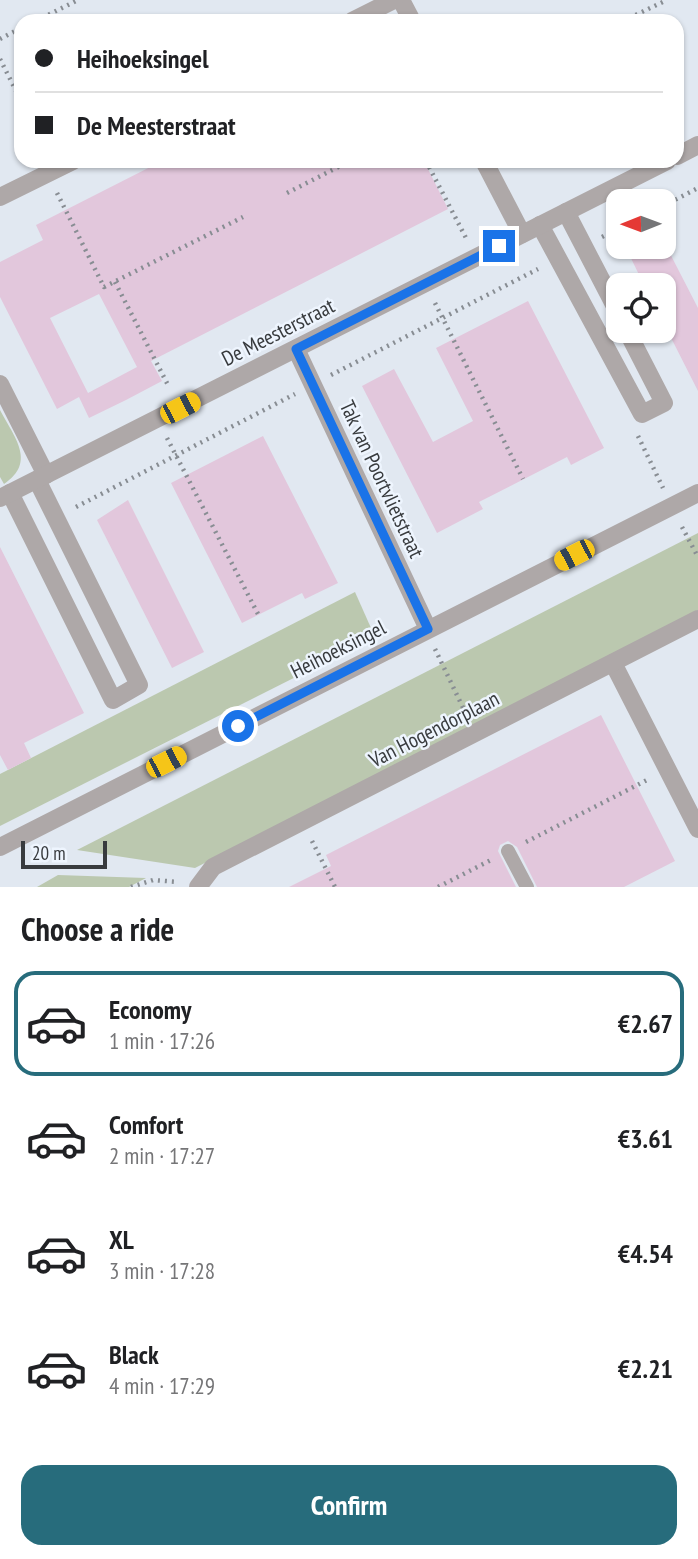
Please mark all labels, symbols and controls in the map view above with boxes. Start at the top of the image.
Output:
text: Heihoeksingel [77,42,209,75]
text: De Meesterstraat [77,109,236,142]
north arrow [606,189,676,259]
map controls [606,189,676,343]
route end [483,230,515,262]
button: locate [606,273,676,343]
street label: De Meesterstraat [217,292,339,372]
car [157,389,204,427]
street label: Tak van Poortvlietstraat [334,396,430,562]
car [551,536,598,574]
street label: Heihoeksingel [286,614,390,684]
street label: Van Hogendorplaan [364,685,503,774]
route start [222,710,254,742]
car [143,743,190,781]
scale bar [21,838,107,870]
text: 20 m [32,841,66,865]
text: Choose a ride [21,908,174,950]
icon: car [25,992,88,1055]
text: Economy [109,993,191,1026]
text: €2.67 [618,1007,673,1040]
text: 1 min · 17:26 [109,1026,215,1055]
icon: car [25,1107,88,1170]
text: Comfort [109,1108,183,1141]
text: €3.61 [618,1122,673,1155]
text: 2 min · 17:27 [109,1141,215,1170]
icon: car [25,1222,88,1285]
text: XL [109,1223,134,1256]
text: €4.54 [618,1237,673,1270]
text: 3 min · 17:28 [109,1256,215,1285]
icon: car [25,1337,88,1400]
text: Black [109,1338,159,1371]
text: €2.21 [618,1352,673,1385]
text: 4 min · 17:29 [109,1371,215,1400]
button: Confirm [21,1465,677,1545]

